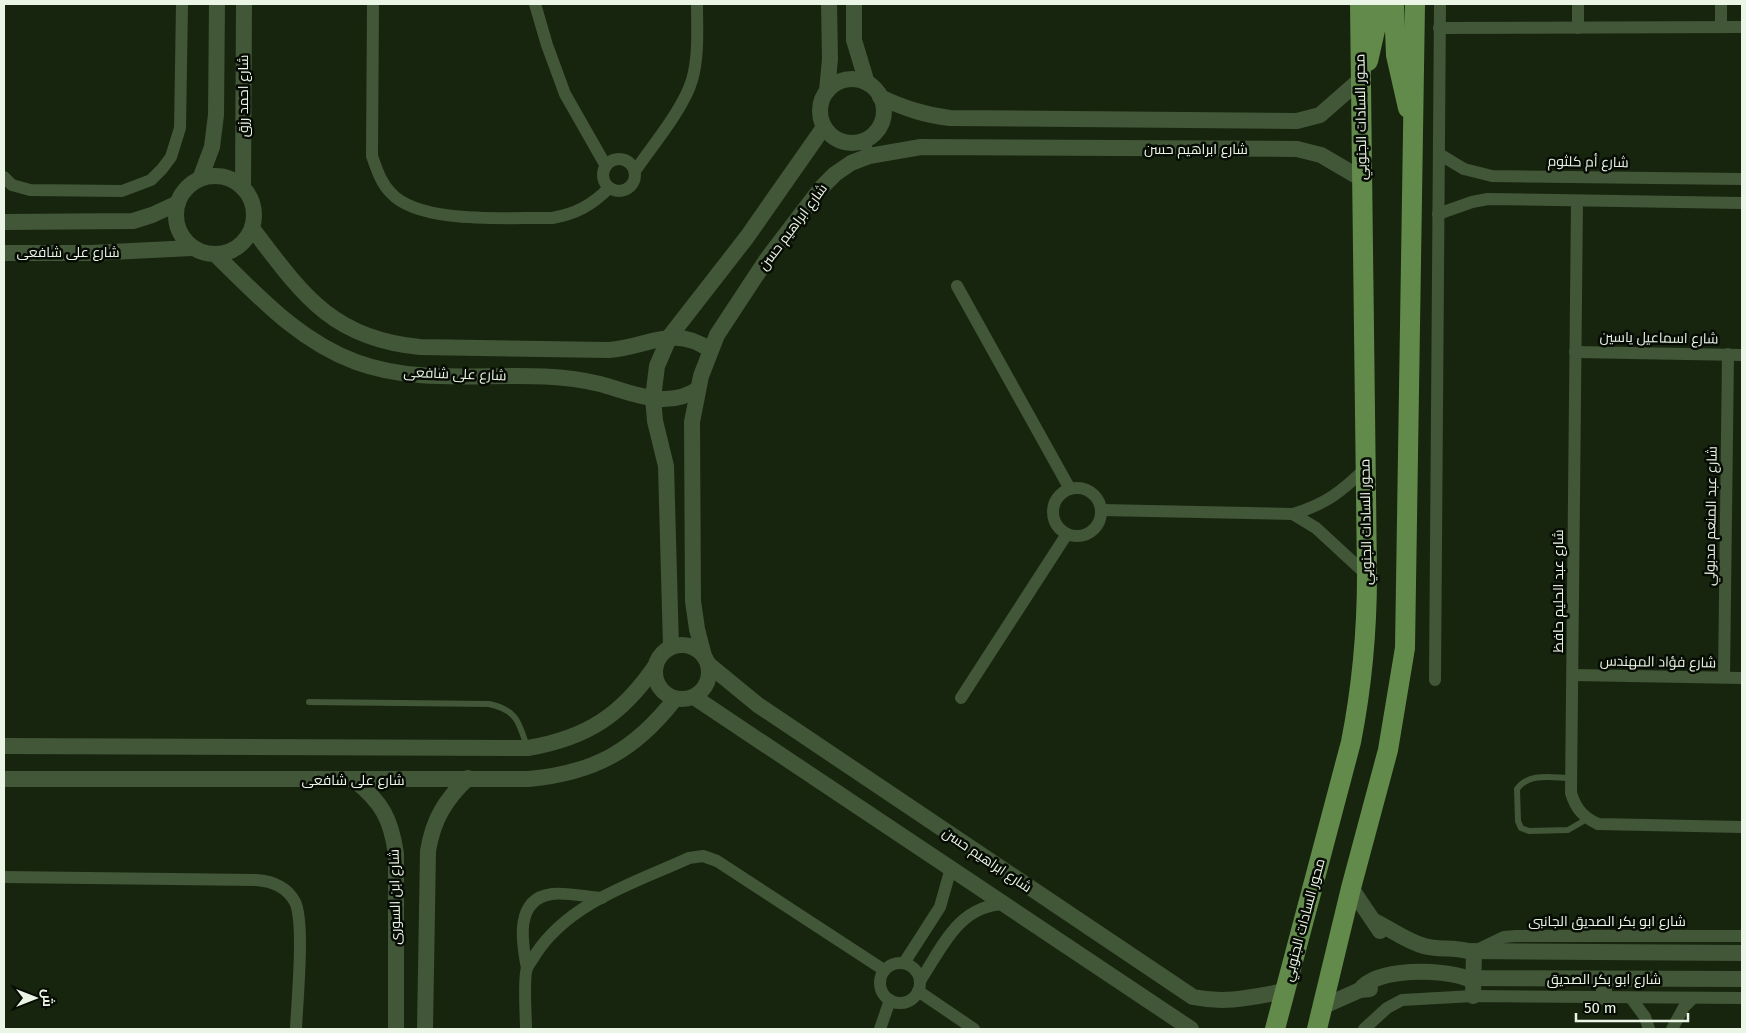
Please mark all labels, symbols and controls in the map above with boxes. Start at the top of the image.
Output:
street label: محور السادات الجنوبي [1351,54,1374,180]
street label: شارع احمد رزق [235,55,252,137]
street label: شارع ابراهيم حسن [1144,141,1248,159]
street label: شارع أم كلثوم [1547,152,1629,172]
street label: شارع ابراهيم حسن [755,180,832,274]
street label: شارع على شافعى [16,244,120,261]
street label: شارع اسماعيل ياسين [1599,328,1719,348]
street label: شارع على شافعى [403,364,507,384]
street label: شارع عبد المنعم مدبولي [1701,446,1724,586]
street label: محور السادات الجنوبي [1356,459,1379,585]
street label: شارع عبد الحليم حافظ [1550,529,1568,653]
street label: شارع فؤاد المهندس [1600,652,1716,672]
street label: شارع على شافعى [301,772,405,789]
street label: شارع ابراهيم حسن [939,824,1035,897]
street label: شارع ابن السورى [386,849,404,945]
street label: محور السادات الجنوبي [1279,857,1331,984]
street label: شارع ابو بكر الصديق الجانبى [1528,913,1686,930]
street label: شارع ابو بكر الصديق [1547,971,1661,988]
north arrow [10,973,60,1023]
text: ش [39,989,56,1007]
scale bar [1576,990,1688,1022]
text: 50 m [1584,999,1617,1017]

